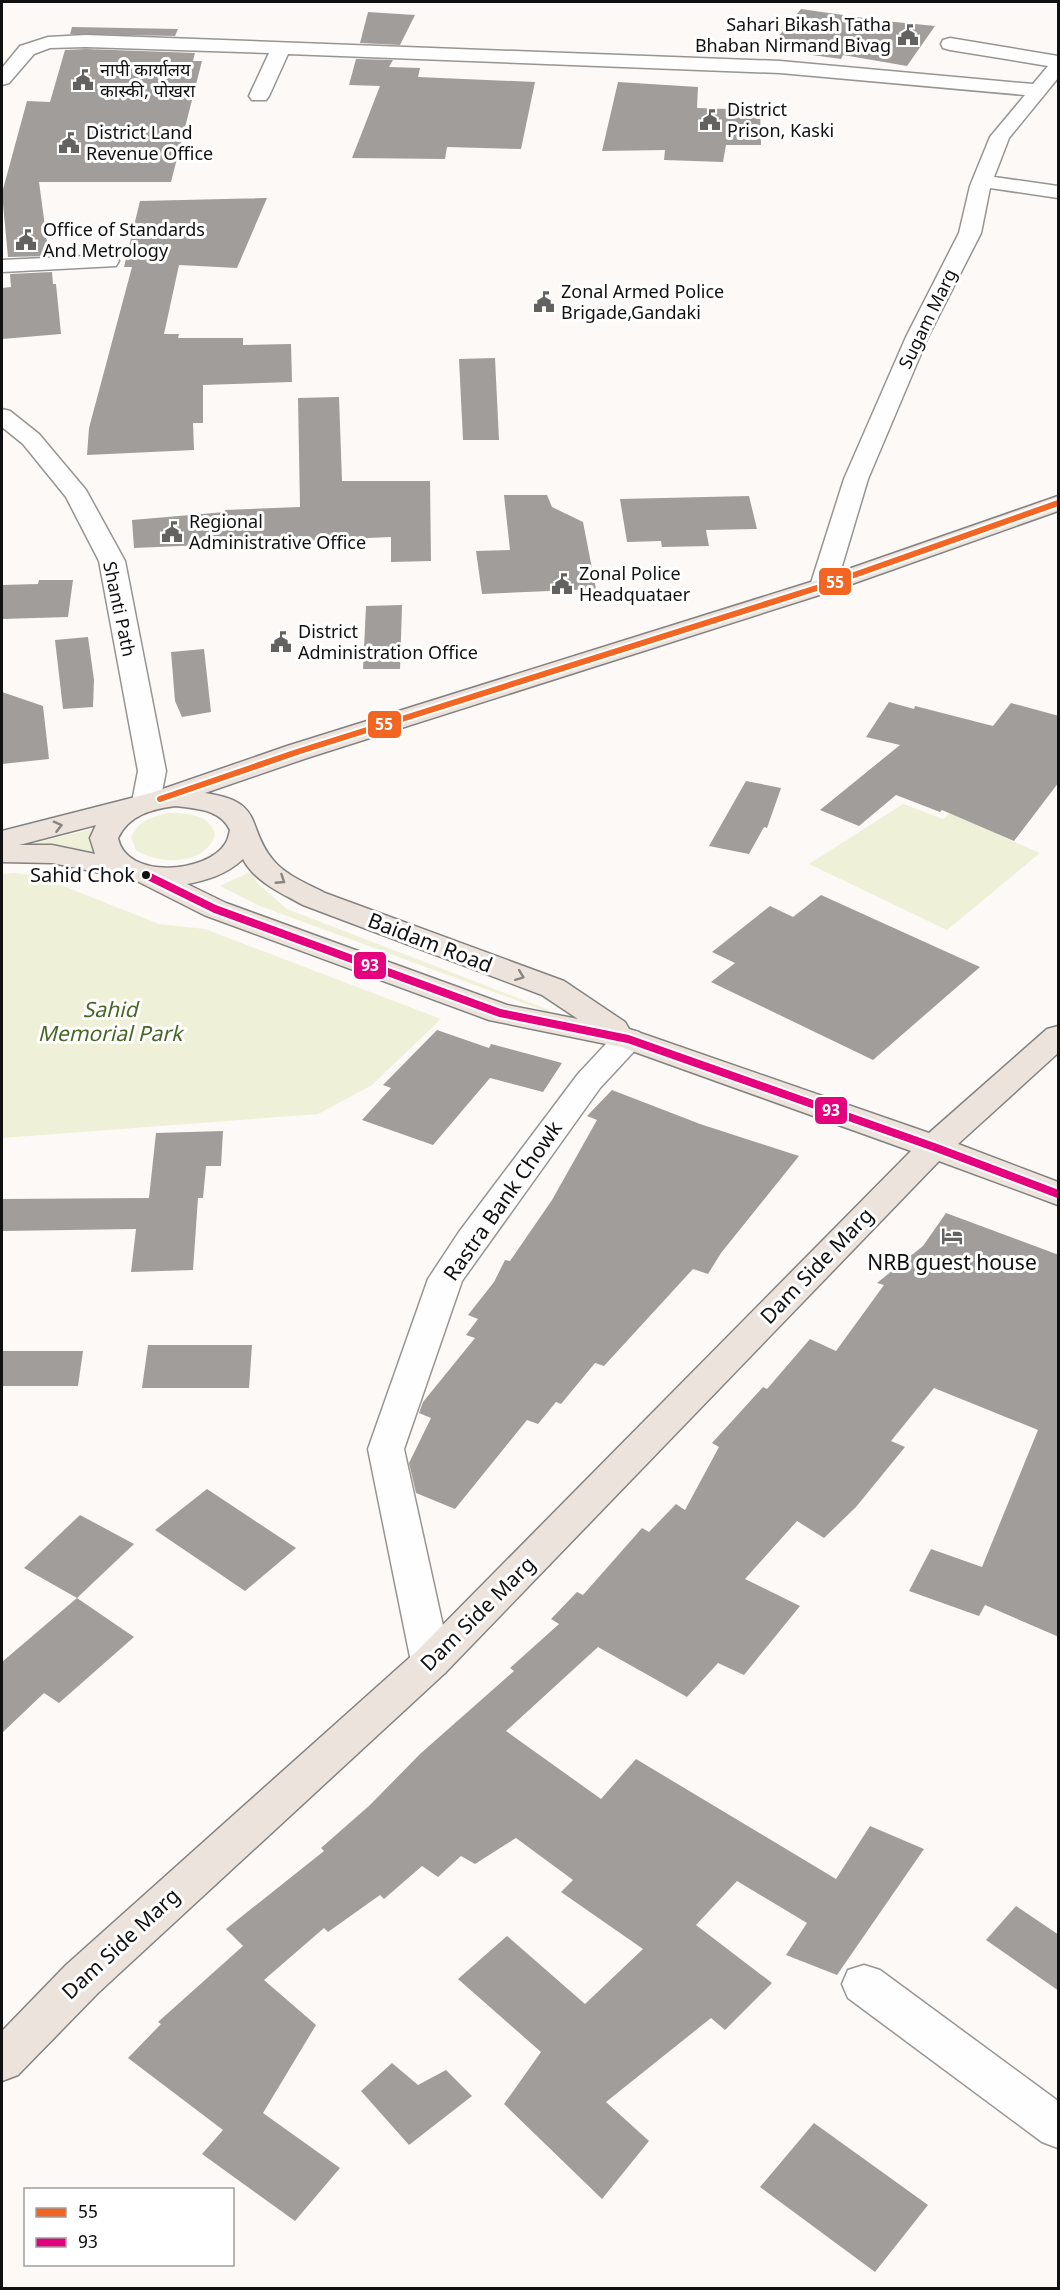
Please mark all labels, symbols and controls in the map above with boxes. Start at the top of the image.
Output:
place label: Sahari Bikash Tatha Bhaban Nirmand Bivag [695,15,891,59]
public building icon: Sahari Bikash Tatha Bhaban Nirmand Bivag [896,23,920,47]
place label: नापी कार्यालय कास्की, पोखरा [100,59,195,104]
public building icon: नापी कार्यालय कास्की, पोखरा [71,68,95,92]
place label: District Prison, Kaski [727,100,834,144]
public building icon: District Prison, Kaski [698,108,722,132]
place label: District Land Revenue Office [86,123,213,167]
public building icon: District Land Revenue Office [57,131,81,155]
place label: Office of Standards And Metrology [43,220,205,264]
public building icon: Office of Standards And Metrology [14,228,38,252]
street label: Sugam Marg [895,266,963,373]
place label: Zonal Armed Police Brigade,Gandaki [561,282,724,326]
public building icon: Zonal Armed Police Brigade,Gandaki [532,290,556,314]
place label: Regional Administrative Office [189,512,366,556]
public building icon: Regional Administrative Office [160,520,184,544]
street label: Shanti Path [96,560,139,659]
place label: Zonal Police Headquataer [579,564,691,608]
line badge: 55 [818,567,852,596]
public building icon: Zonal Police Headquataer [550,572,574,596]
text: 55 [826,574,844,595]
place label: District Administration Office [298,622,478,666]
public building icon: District Administration Office [269,630,293,654]
line badge: 55 [367,710,402,739]
text: 55 [375,716,393,737]
one-way arrow [53,820,63,833]
place label: Sahid Chok [30,864,135,890]
marker: Sahid Chok [140,869,152,881]
one-way arrow [274,873,285,884]
street label: Baidam Road [363,908,496,981]
line badge: 93 [353,951,387,980]
text: 93 [361,957,379,978]
one-way arrow [513,969,524,981]
park label: Sahid Memorial Park [38,998,185,1050]
line badge: 93 [814,1096,848,1125]
text: 93 [822,1102,840,1123]
street label: Rastra Bank Chowk [439,1116,571,1288]
street label: Dam Side Marg [756,1203,881,1332]
hotel icon: NRB guest house [940,1224,964,1248]
place label: NRB guest house [867,1251,1037,1279]
street label: Dam Side Marg [416,1552,543,1679]
street label: Dam Side Marg [57,1884,187,2007]
legend [24,2188,234,2266]
text: 55 [78,2202,98,2225]
text: 93 [78,2232,98,2255]

